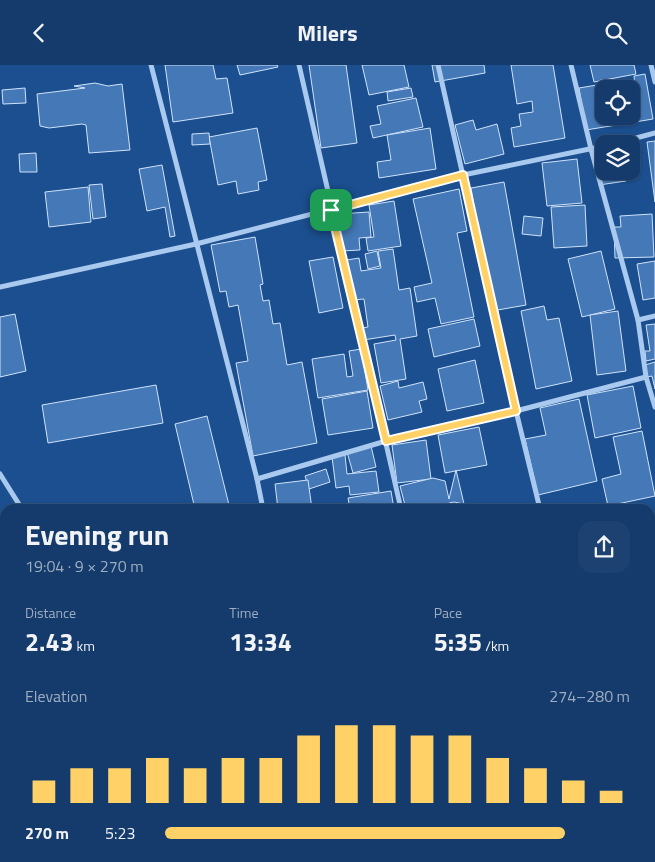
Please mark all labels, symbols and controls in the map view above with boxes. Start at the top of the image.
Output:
text: Milers [297,16,358,50]
icon: back [25,19,53,47]
icon: search [602,19,630,47]
map controls [595,80,640,180]
button: locate [595,80,640,125]
button: layers [595,135,640,180]
pin [310,189,352,231]
icon: arrive [317,196,345,224]
text: Evening run [25,513,169,556]
button: share [578,521,630,573]
text: 19:04 · 9 × 270 m [25,554,144,578]
text: Distance [25,602,76,623]
text: Time [229,602,259,623]
text: Pace [434,602,462,623]
text: 2.43 [25,623,73,661]
text: 13:34 [229,623,292,661]
text: 5:35 [434,623,482,661]
text: km [73,635,95,656]
text: /km [482,635,509,656]
text: Elevation [25,684,87,708]
text: 274–280 m [549,684,630,708]
text: 270 m [25,821,69,845]
text: 5:23 [105,821,135,845]

